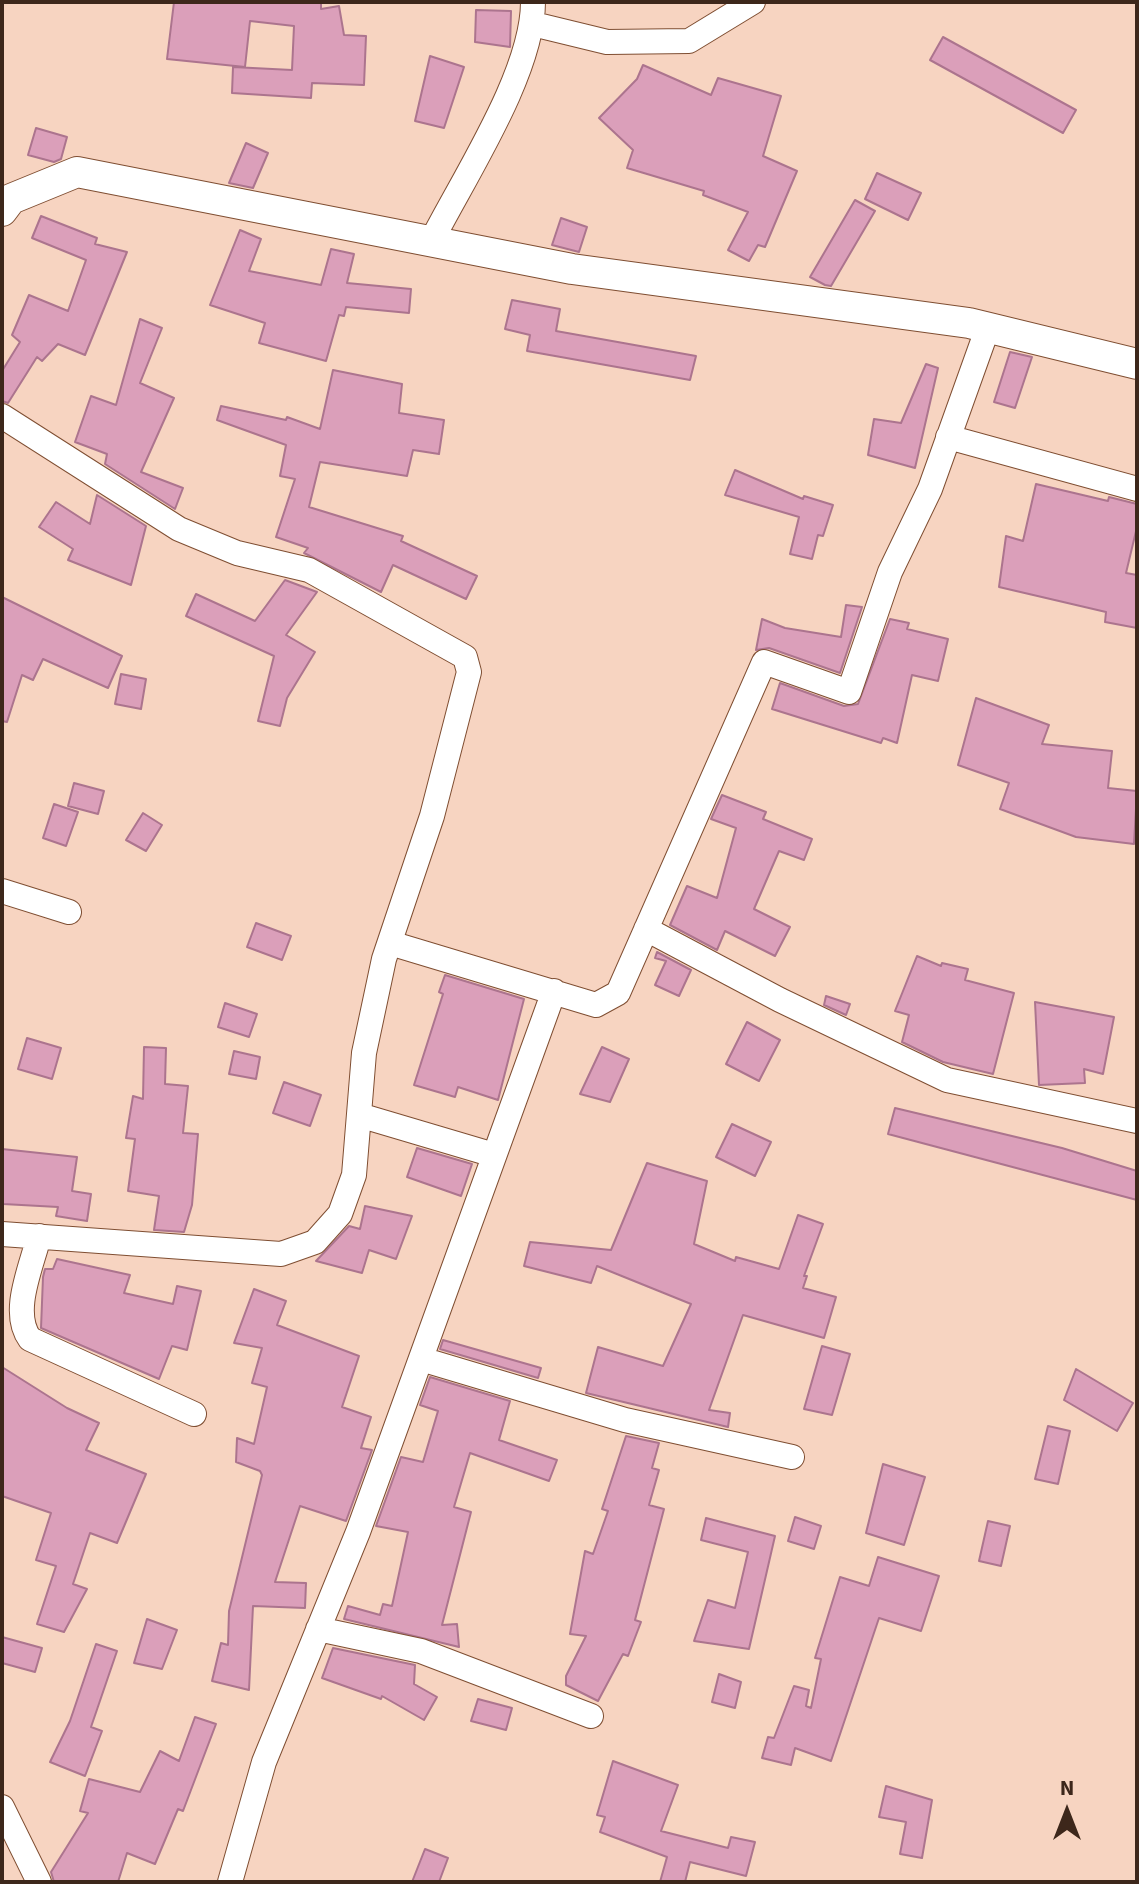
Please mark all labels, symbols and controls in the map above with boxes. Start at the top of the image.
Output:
north arrow [1027,1772,1107,1852]
text: N [1060,1772,1074,1804]

